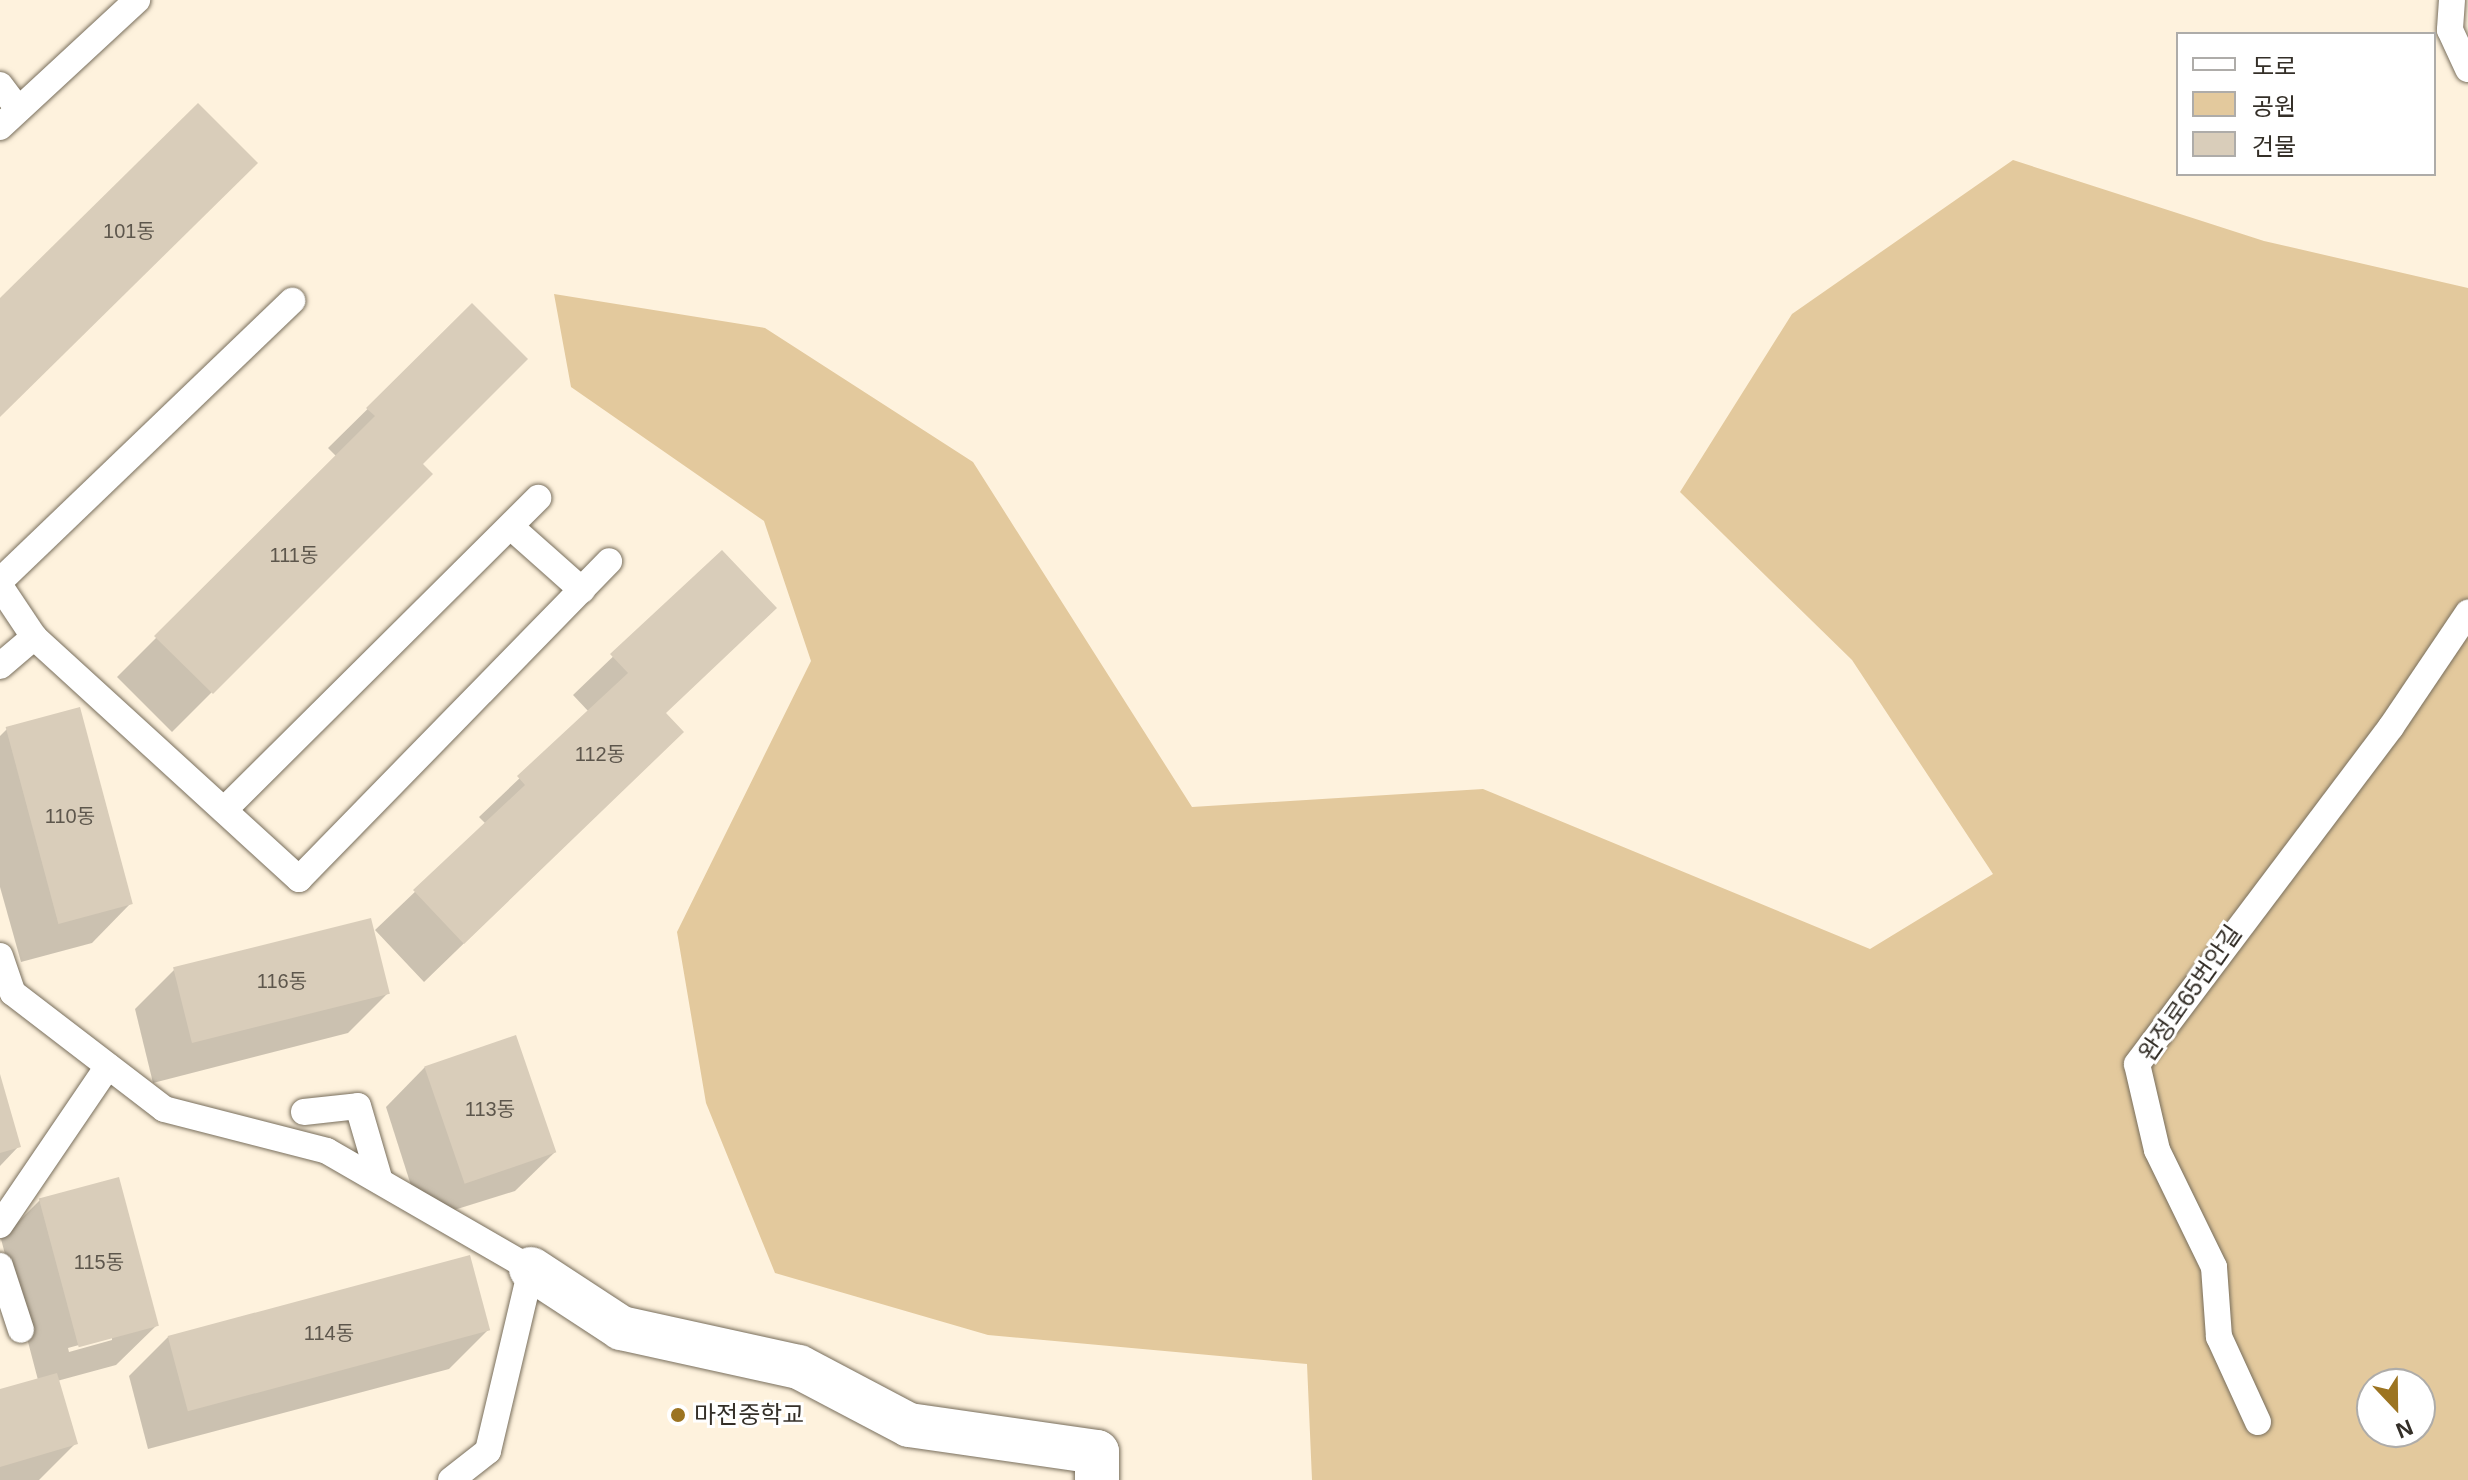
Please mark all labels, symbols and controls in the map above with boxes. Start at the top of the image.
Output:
legend [2176,32,2436,176]
text: 도로 [2252,53,2296,80]
text: 공원 [2252,93,2296,120]
text: 건물 [2252,133,2296,160]
house number: 101동 [103,219,155,243]
house number: 111동 [270,543,318,567]
house number: 112동 [575,742,625,766]
house number: 110동 [45,804,95,828]
street label: 완정로65번안길 [2133,920,2247,1066]
house number: 116동 [257,969,307,993]
house number: 113동 [465,1097,515,1121]
house number: 115동 [74,1250,124,1274]
house number: 114동 [304,1321,354,1345]
north arrow [2356,1368,2436,1448]
place label: 마전중학교 [694,1401,804,1429]
marker: 마전중학교 [669,1406,687,1424]
text: N [2392,1414,2416,1443]

